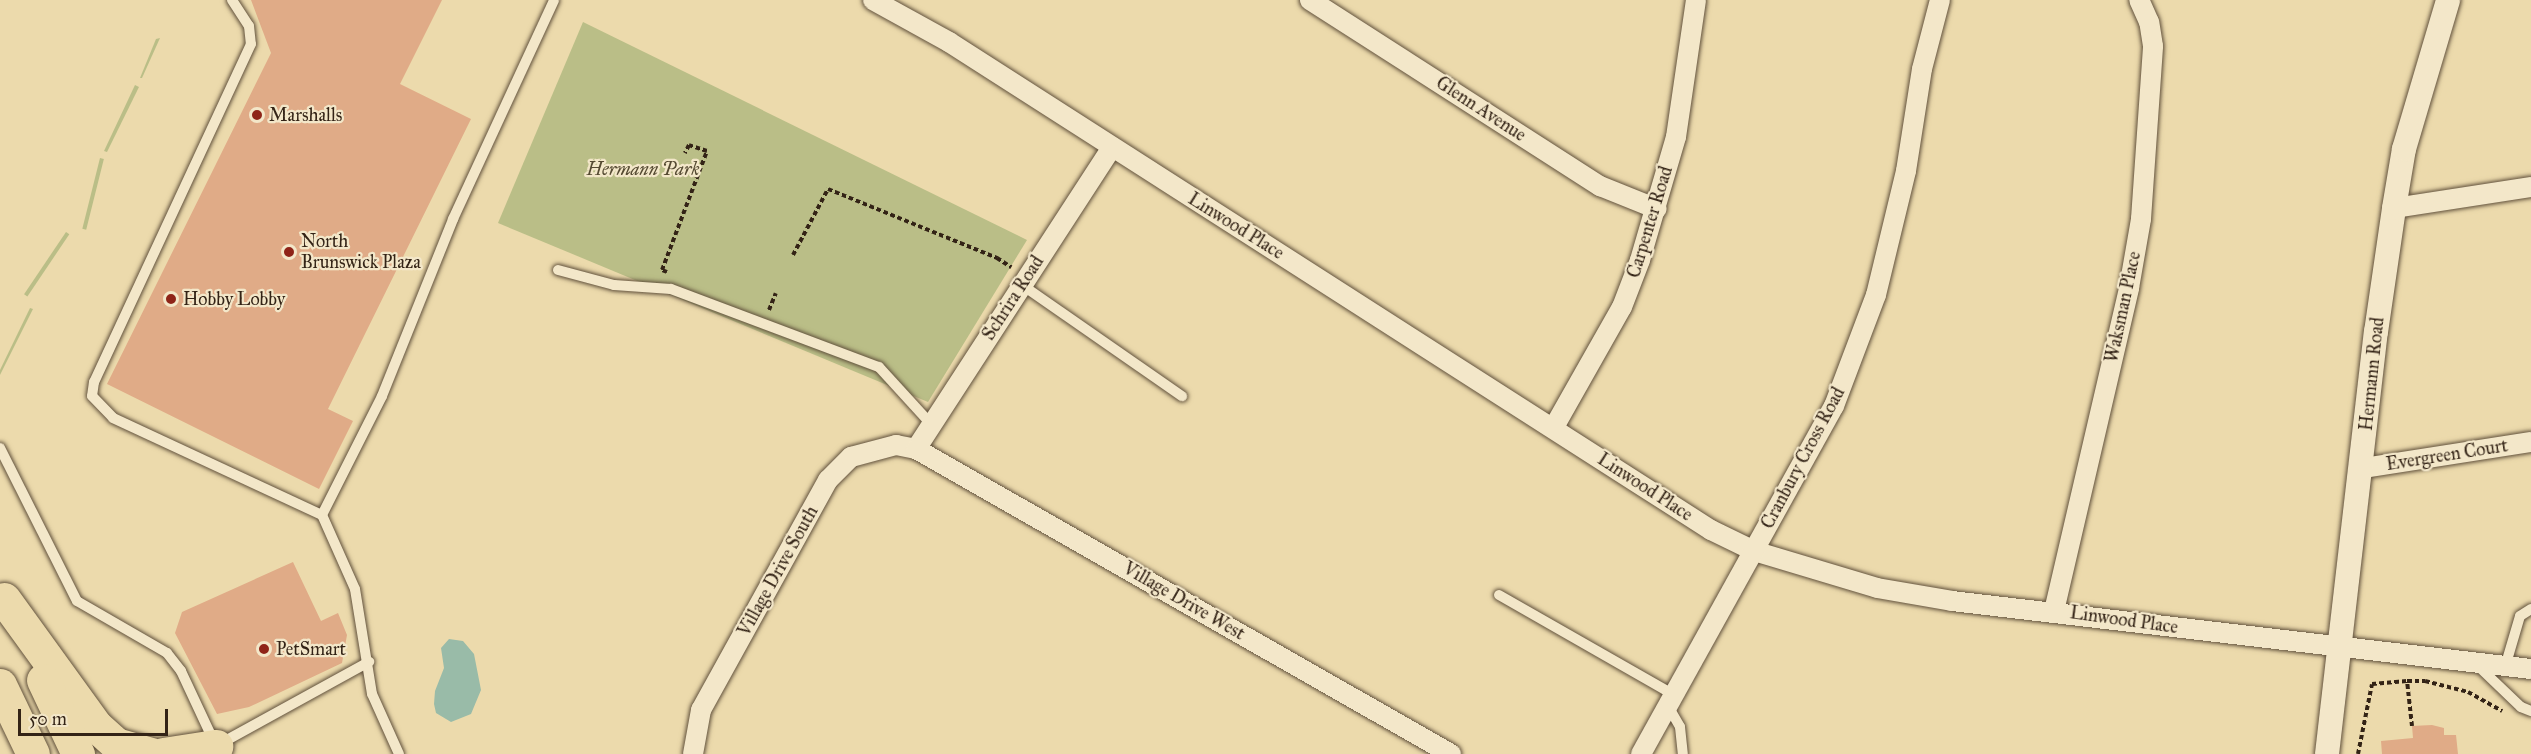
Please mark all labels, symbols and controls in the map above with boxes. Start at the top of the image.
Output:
street label: Glenn Avenue [1432,72,1530,146]
place label: Marshalls [269,104,342,126]
marker: Marshalls [250,108,264,122]
park label: Hermann Park [587,158,699,180]
street label: Carpenter Road [1623,164,1677,280]
street label: Linwood Place [1184,188,1288,264]
place label: North Brunswick Plaza [301,231,421,274]
marker: North Brunswick Plaza [282,245,296,259]
street label: Waksman Place [2101,250,2145,364]
street label: Schrira Road [978,252,1048,344]
place label: Hobby Lobby [183,288,285,310]
marker: Hobby Lobby [164,292,178,306]
street label: Hermann Road [2355,316,2389,432]
street label: Cranbury Cross Road [1757,384,1849,532]
street label: Evergreen Court [2385,435,2509,475]
street label: Linwood Place [1594,448,1696,526]
street label: Village Drive South [733,502,823,640]
street label: Village Drive West [1119,557,1249,645]
street label: Linwood Place [2069,602,2179,638]
place label: PetSmart [276,638,346,660]
marker: PetSmart [257,642,271,656]
scale bar [21,697,171,735]
text: 50 m [29,708,67,730]

